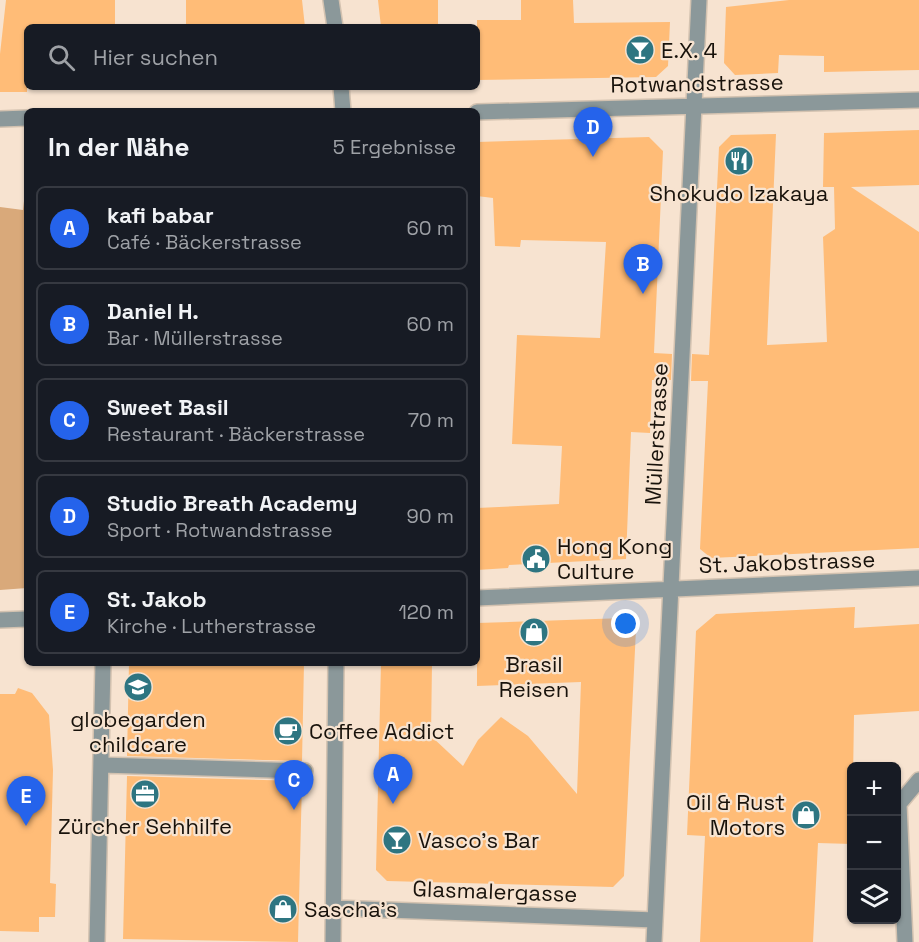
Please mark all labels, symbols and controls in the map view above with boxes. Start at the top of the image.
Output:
search box [24,24,480,90]
bar icon: E.X. 4 [624,34,656,66]
place label: E.X. 4 [661,36,717,64]
icon: search [45,41,78,74]
text: Hier suchen [93,43,218,71]
street label: Rotwandstrasse [610,67,784,99]
pin: D [574,108,612,157]
text: In der Nähe [48,130,189,164]
text: 5 Ergebnisse [333,134,456,160]
restaurant icon: Shokudo Izakaya [723,145,755,177]
place label: Shokudo Izakaya [650,179,829,207]
text: kafi babar [107,201,214,229]
text: A [63,215,76,241]
text: 60 m [407,215,454,241]
text: Café · Bäckerstrasse [107,229,302,255]
pin: B [624,244,662,294]
text: Daniel H. [107,297,199,325]
text: B [63,311,76,337]
text: 60 m [407,311,454,337]
text: Bar · Müllerstrasse [107,325,283,351]
street label: Müllerstrasse [638,362,674,506]
text: Sweet Basil [107,393,229,421]
text: C [63,407,76,433]
text: 70 m [408,407,454,433]
text: Restaurant · Bäckerstrasse [107,421,365,447]
text: Studio Breath Academy [107,489,358,517]
text: D [63,503,76,529]
text: 90 m [407,503,454,529]
text: Sport · Rotwandstrasse [107,517,333,543]
place label: Hong Kong Culture [557,532,672,585]
public building icon: Hong Kong Culture [520,543,552,575]
street label: St. Jakobstrasse [698,545,876,579]
text: St. Jakob [107,585,206,613]
text: E [64,599,75,625]
text: 120 m [398,599,454,625]
your location [611,609,640,638]
text: Kirche · Lutherstrasse [107,613,316,639]
shop icon: Brasil Reisen [518,616,550,648]
place label: Brasil Reisen [499,650,569,703]
school or university icon: globegarden childcare [122,671,154,703]
place label: globegarden childcare [70,705,206,758]
cafe icon: Coffee Addict [272,715,304,747]
place label: Coffee Addict [309,717,454,745]
pin: A [374,754,412,804]
pin: C [274,760,314,810]
map controls [847,762,901,924]
button: + [847,762,901,816]
pin: E [6,776,46,826]
office icon: Zürcher Sehhilfe [129,778,161,810]
place label: Oil & Rust Motors [686,788,785,841]
shop icon: Oil & Rust Motors [790,799,822,831]
place label: Zürcher Sehhilfe [58,812,232,840]
button: − [847,816,901,870]
bar icon: Vasco's Bar [381,824,413,856]
place label: Vasco's Bar [418,826,539,854]
button: layers [847,870,901,924]
street label: Glasmalergasse [412,874,578,908]
shop icon: Sascha's [267,893,299,925]
place label: Sascha's [304,895,397,923]

